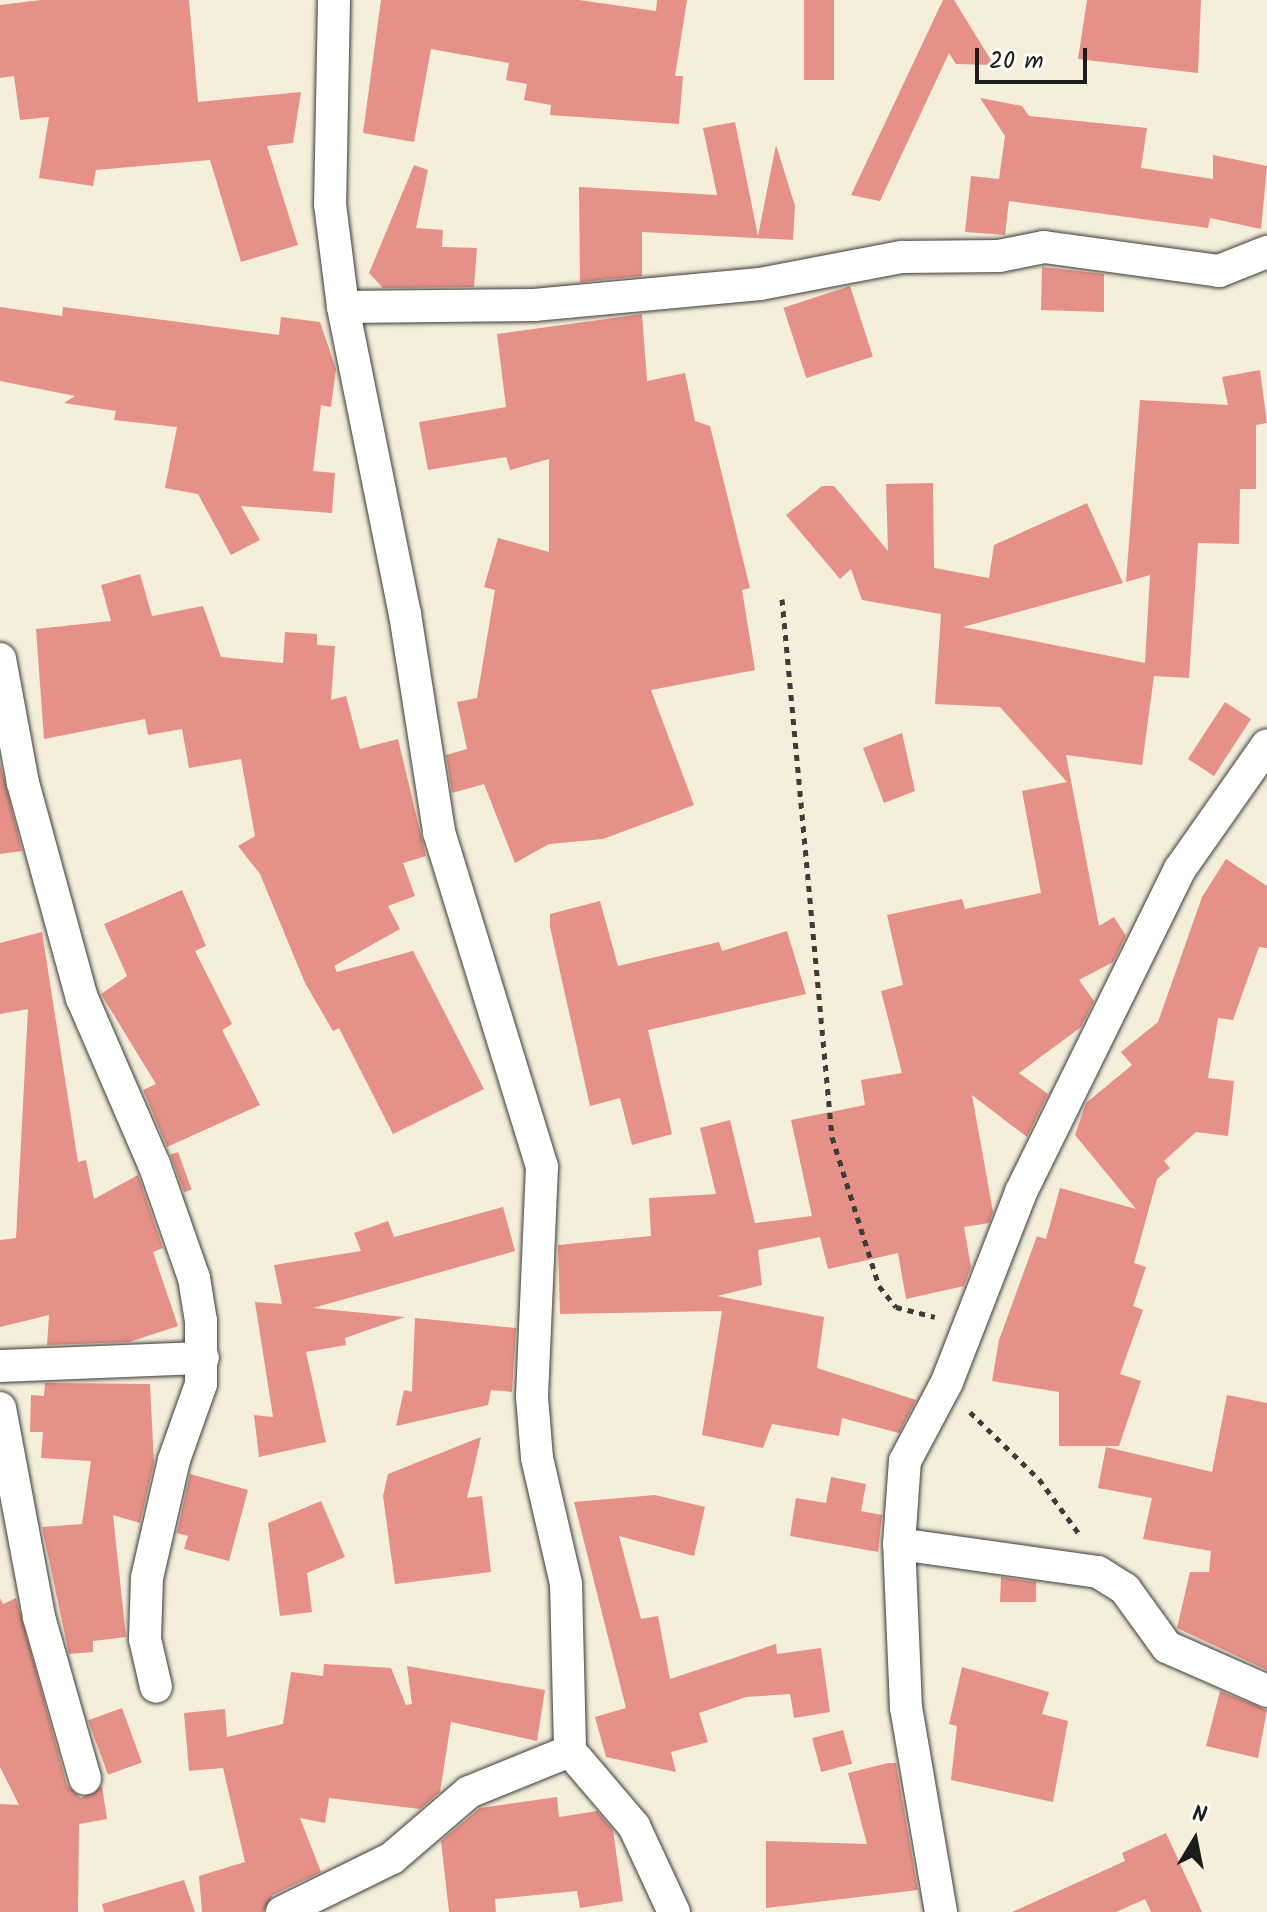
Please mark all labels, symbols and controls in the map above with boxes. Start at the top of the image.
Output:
scale bar [979,32,1091,82]
text: 20 m [989,42,1044,81]
text: N [1189,1797,1209,1834]
north arrow [1155,1800,1235,1880]

